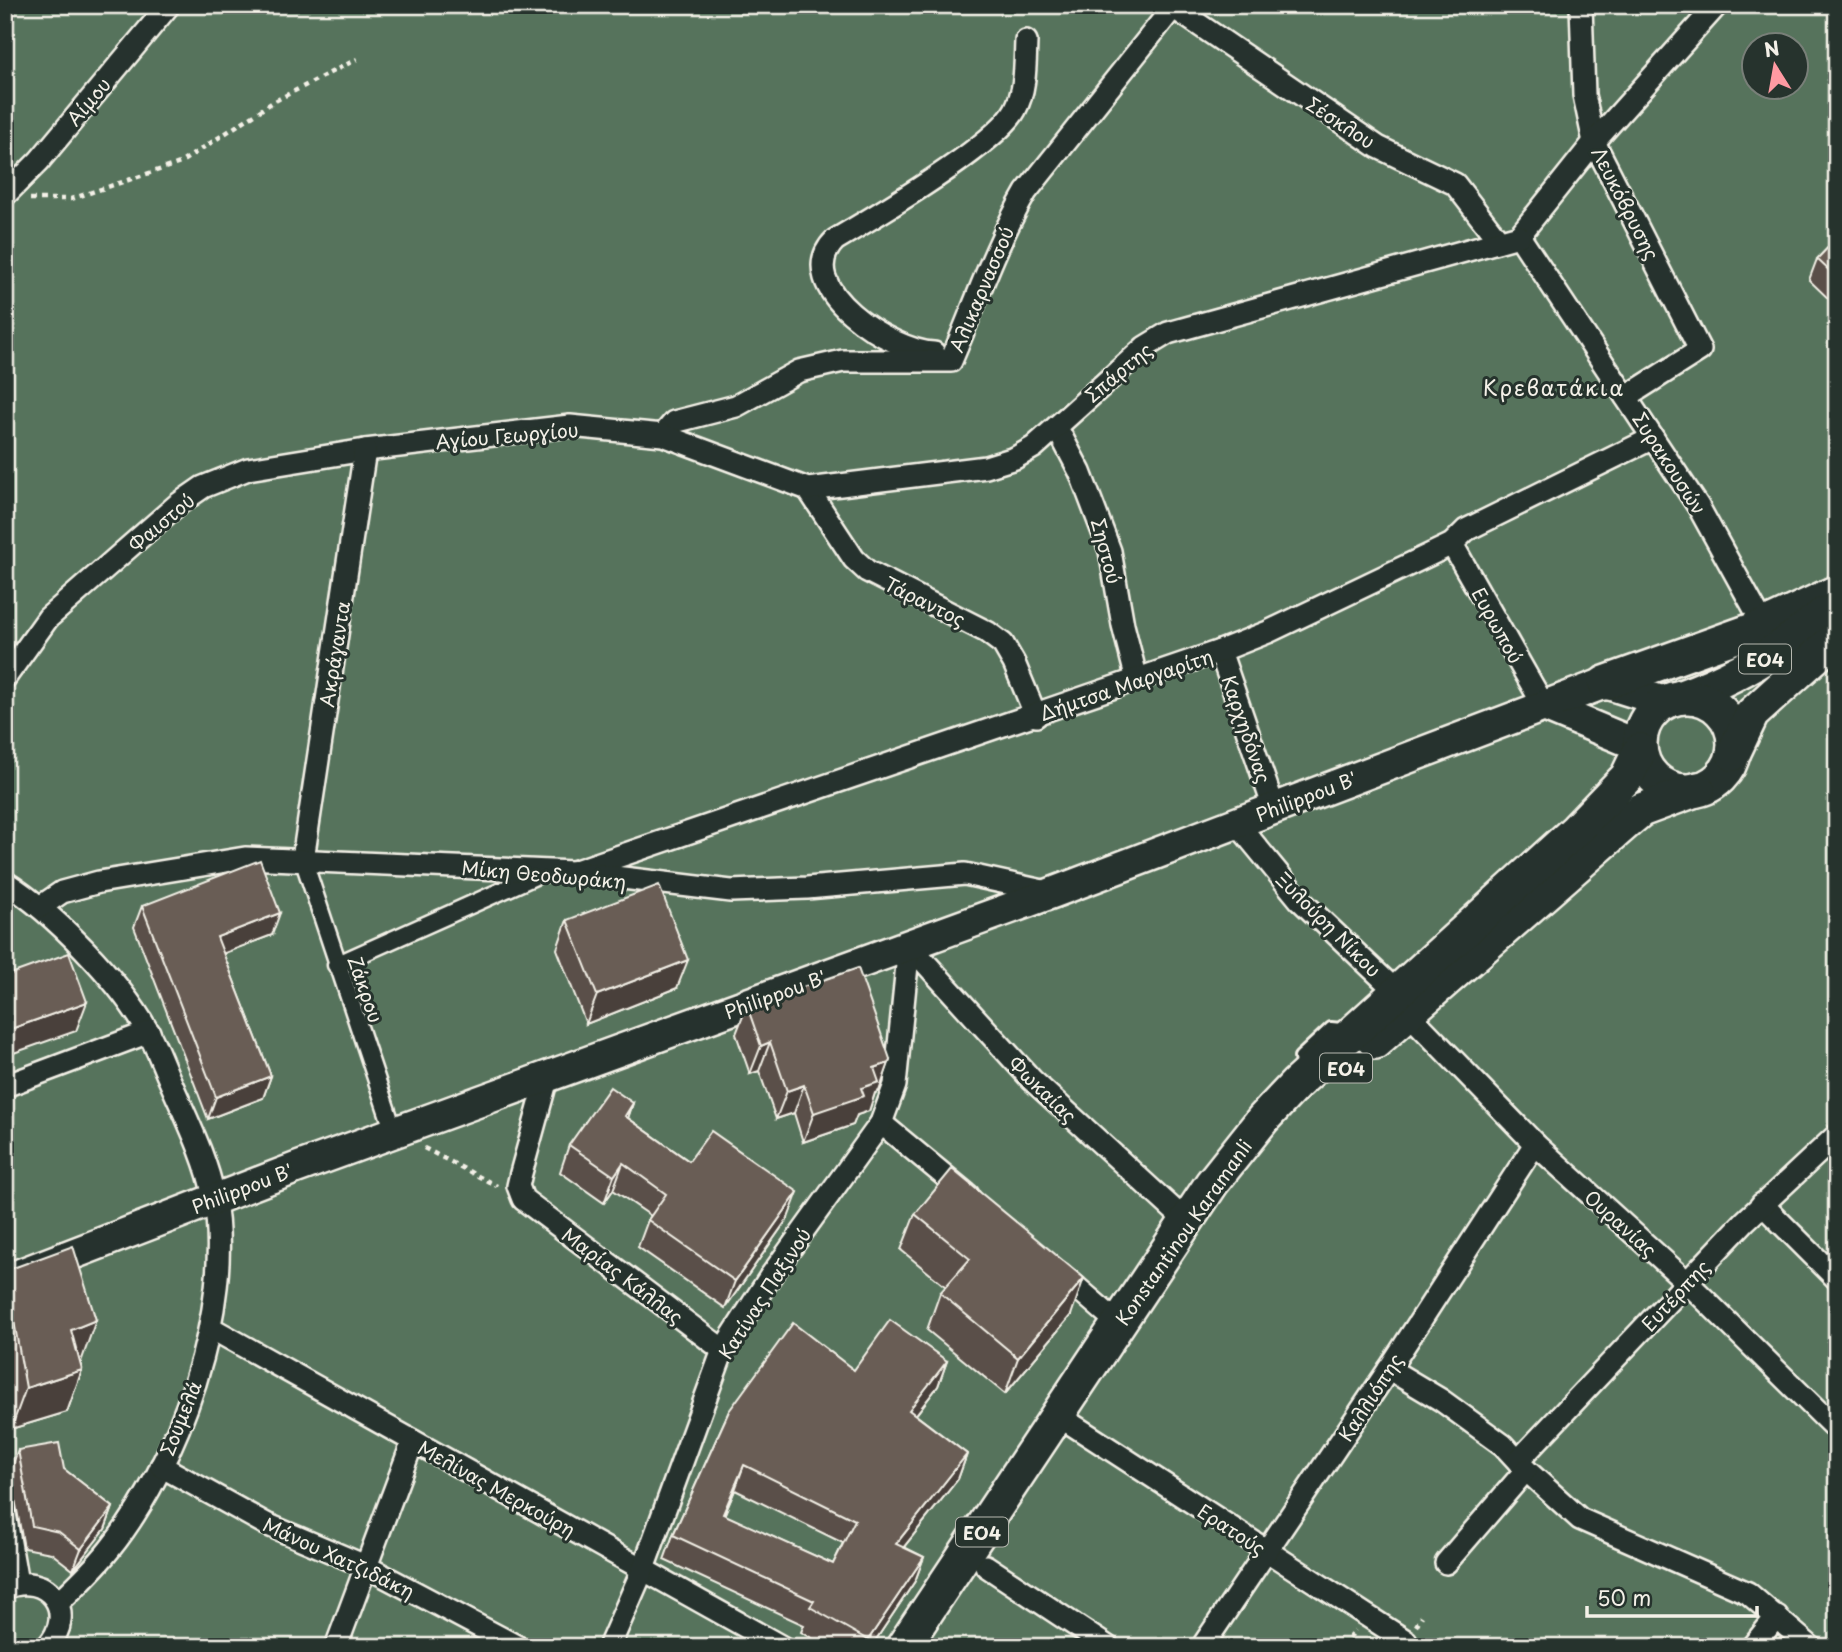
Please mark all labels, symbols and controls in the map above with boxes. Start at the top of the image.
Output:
north arrow [1741,32,1811,102]
text: N [1762,33,1782,64]
street label: Αίμου [59,71,117,131]
street label: Σέσκλου [1301,89,1381,155]
street label: Λευκόβρυσης [1586,142,1666,264]
street label: Αλικαρνασσού [942,222,1020,356]
street label: Σπάρτης [1078,335,1158,408]
district label: Κρεβατάκια [1483,371,1625,403]
street label: Συρακουσών [1626,406,1714,520]
street label: Αγίου Γεωργίου [434,415,580,455]
street label: Φαιστού [122,486,200,558]
street label: Σηστού [1085,515,1129,587]
street label: Τάραντος [880,569,970,633]
street label: Ευρωπού [1466,582,1530,668]
street label: Ακράγαντα [312,599,356,709]
street label: Δήμτσα Μαργαρίτη [1036,641,1216,727]
road number: ΕΟ4 [1739,644,1791,674]
street label: Καρχηδόνας [1215,671,1279,787]
street label: Philippou B' [1251,764,1361,828]
street label: Μίκη Θεοδωράκη [461,853,627,895]
street label: Ξυλούρη Νίκου [1270,865,1388,983]
street label: Ζάκρου [342,952,390,1026]
street label: Philippou B' [720,963,830,1025]
street label: Φωκαίας [1003,1049,1084,1129]
road number: ΕΟ4 [1320,1054,1372,1083]
street label: Konstantinou Karamanli [1108,1133,1258,1331]
street label: Philippou B' [187,1156,297,1220]
street label: Ουρανίας [1579,1183,1663,1263]
street label: Μαρίας Κάλλας [557,1220,690,1330]
street label: Κατίνας Παξινού [711,1222,817,1364]
street label: Ευτέρπης [1634,1253,1716,1337]
street label: Καλλιόπης [1331,1347,1409,1446]
street label: Σουμελά [152,1376,208,1460]
street label: Μελίνας Μερκούρη [413,1433,581,1543]
street label: Ερατούς [1193,1497,1271,1561]
street label: Μάνου Χατζιδάκη [259,1510,419,1604]
road number: ΕΟ4 [956,1518,1008,1546]
scale bar [1587,1575,1756,1619]
text: 50 m [1597,1581,1651,1613]

